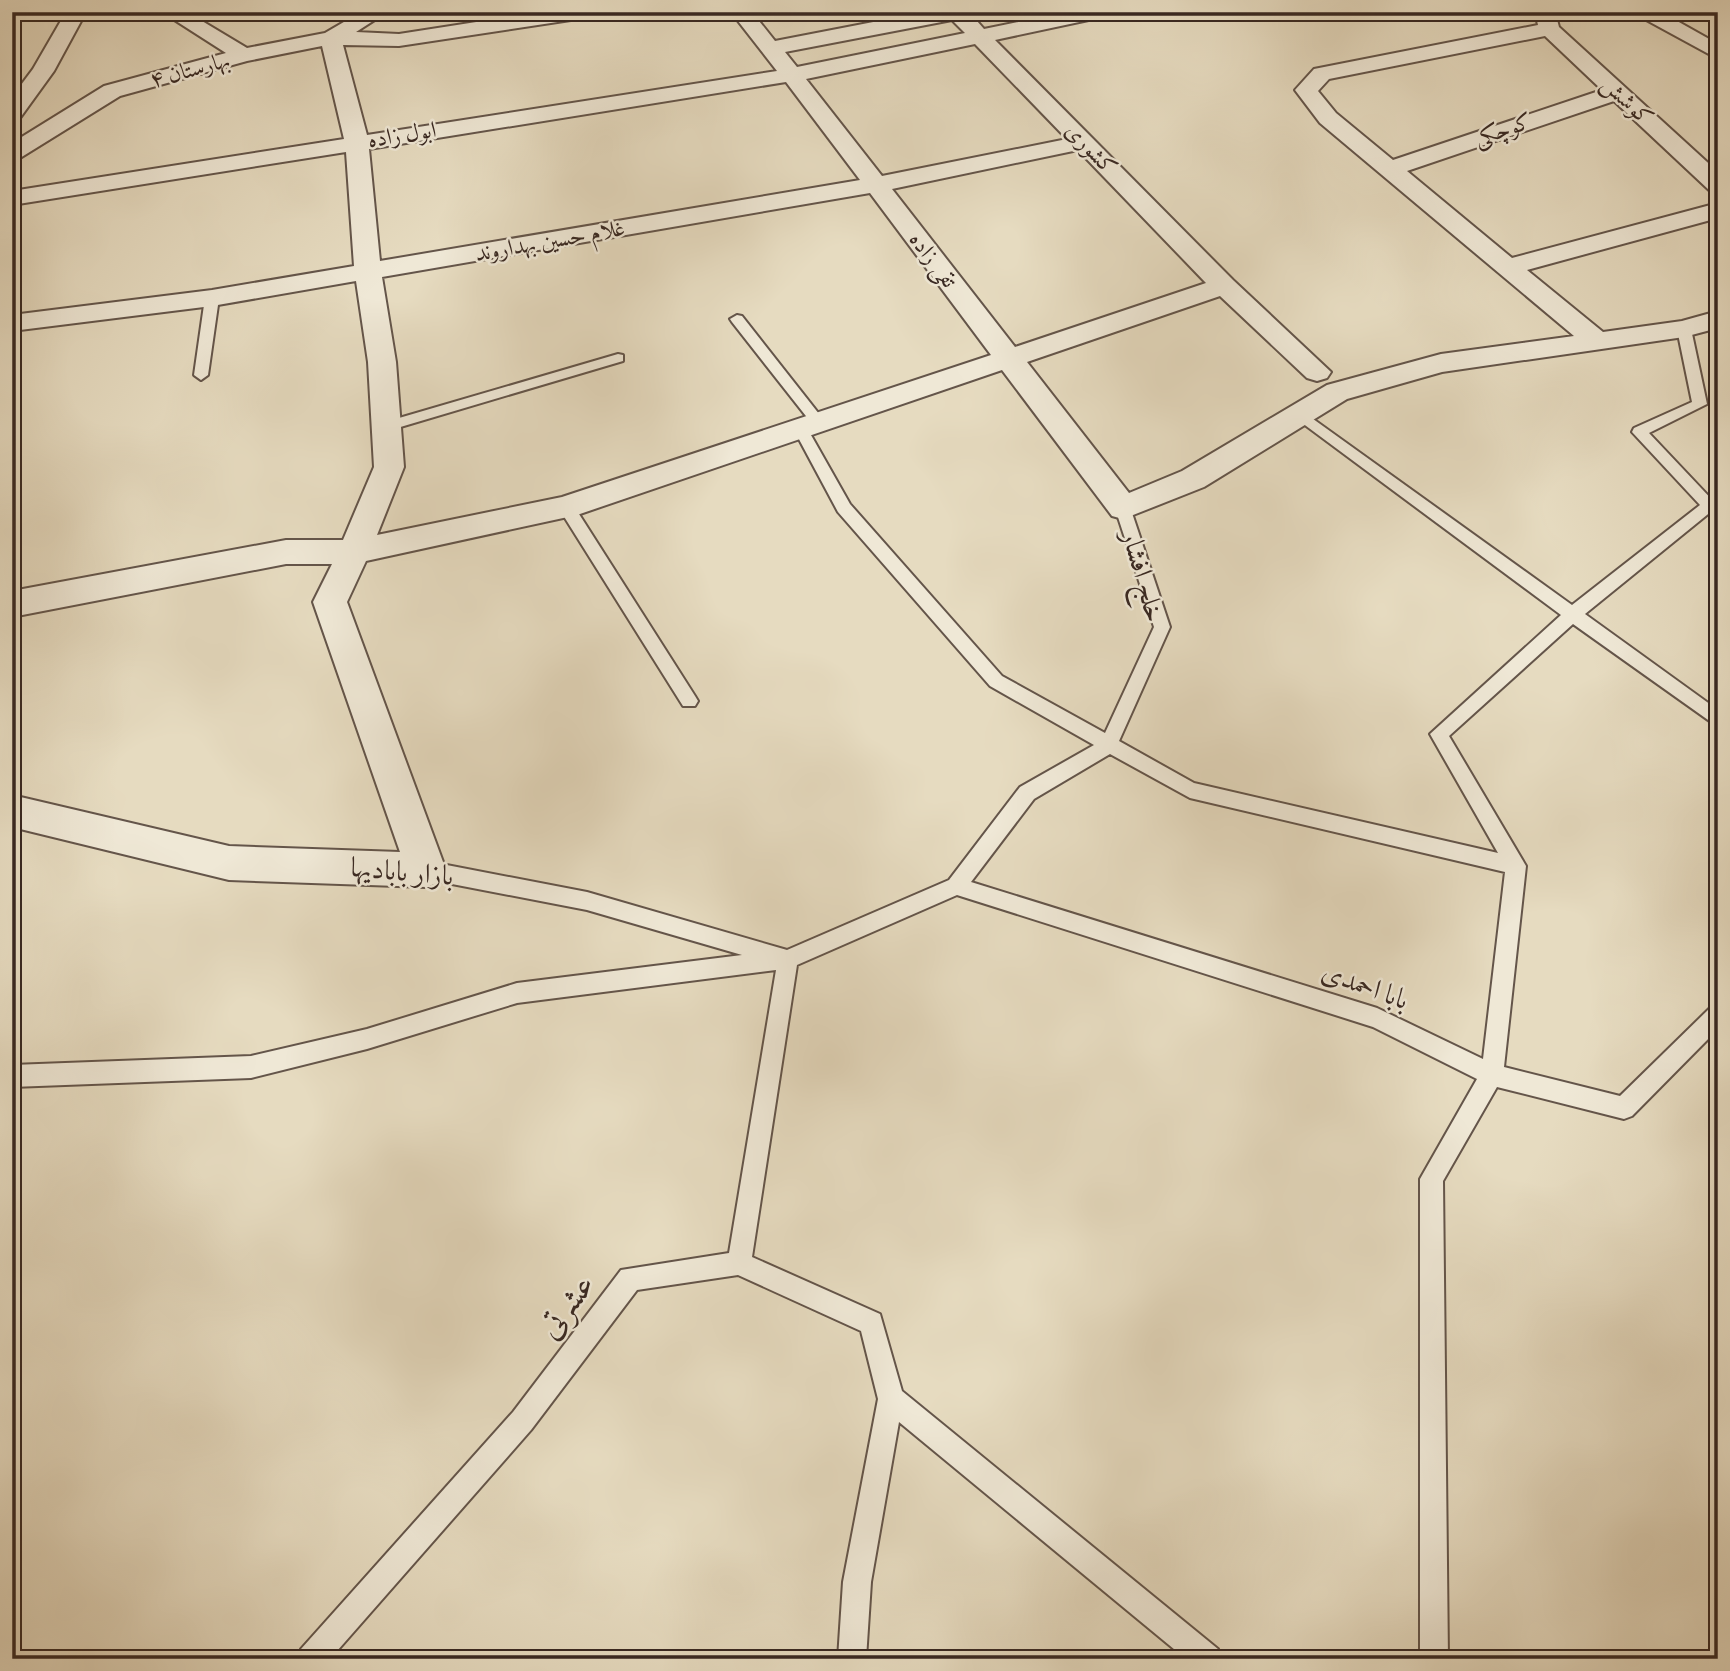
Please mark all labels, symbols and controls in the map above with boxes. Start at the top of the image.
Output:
street label: بهارستان ۴ [147,46,233,94]
street label: کوشش [1594,70,1659,133]
street label: کوچکی [1471,107,1536,154]
street label: ابول زاده [366,116,438,154]
street label: کشوری [1059,117,1123,181]
street label: غلام حسین بهداروند [473,214,628,273]
street label: تقی زاده [901,226,963,295]
street label: خلج افشار [1107,523,1173,628]
street label: بازار بابادیها [349,850,455,894]
street label: بابا احمدی [1317,954,1413,1018]
street label: عشرتی [529,1266,605,1348]

